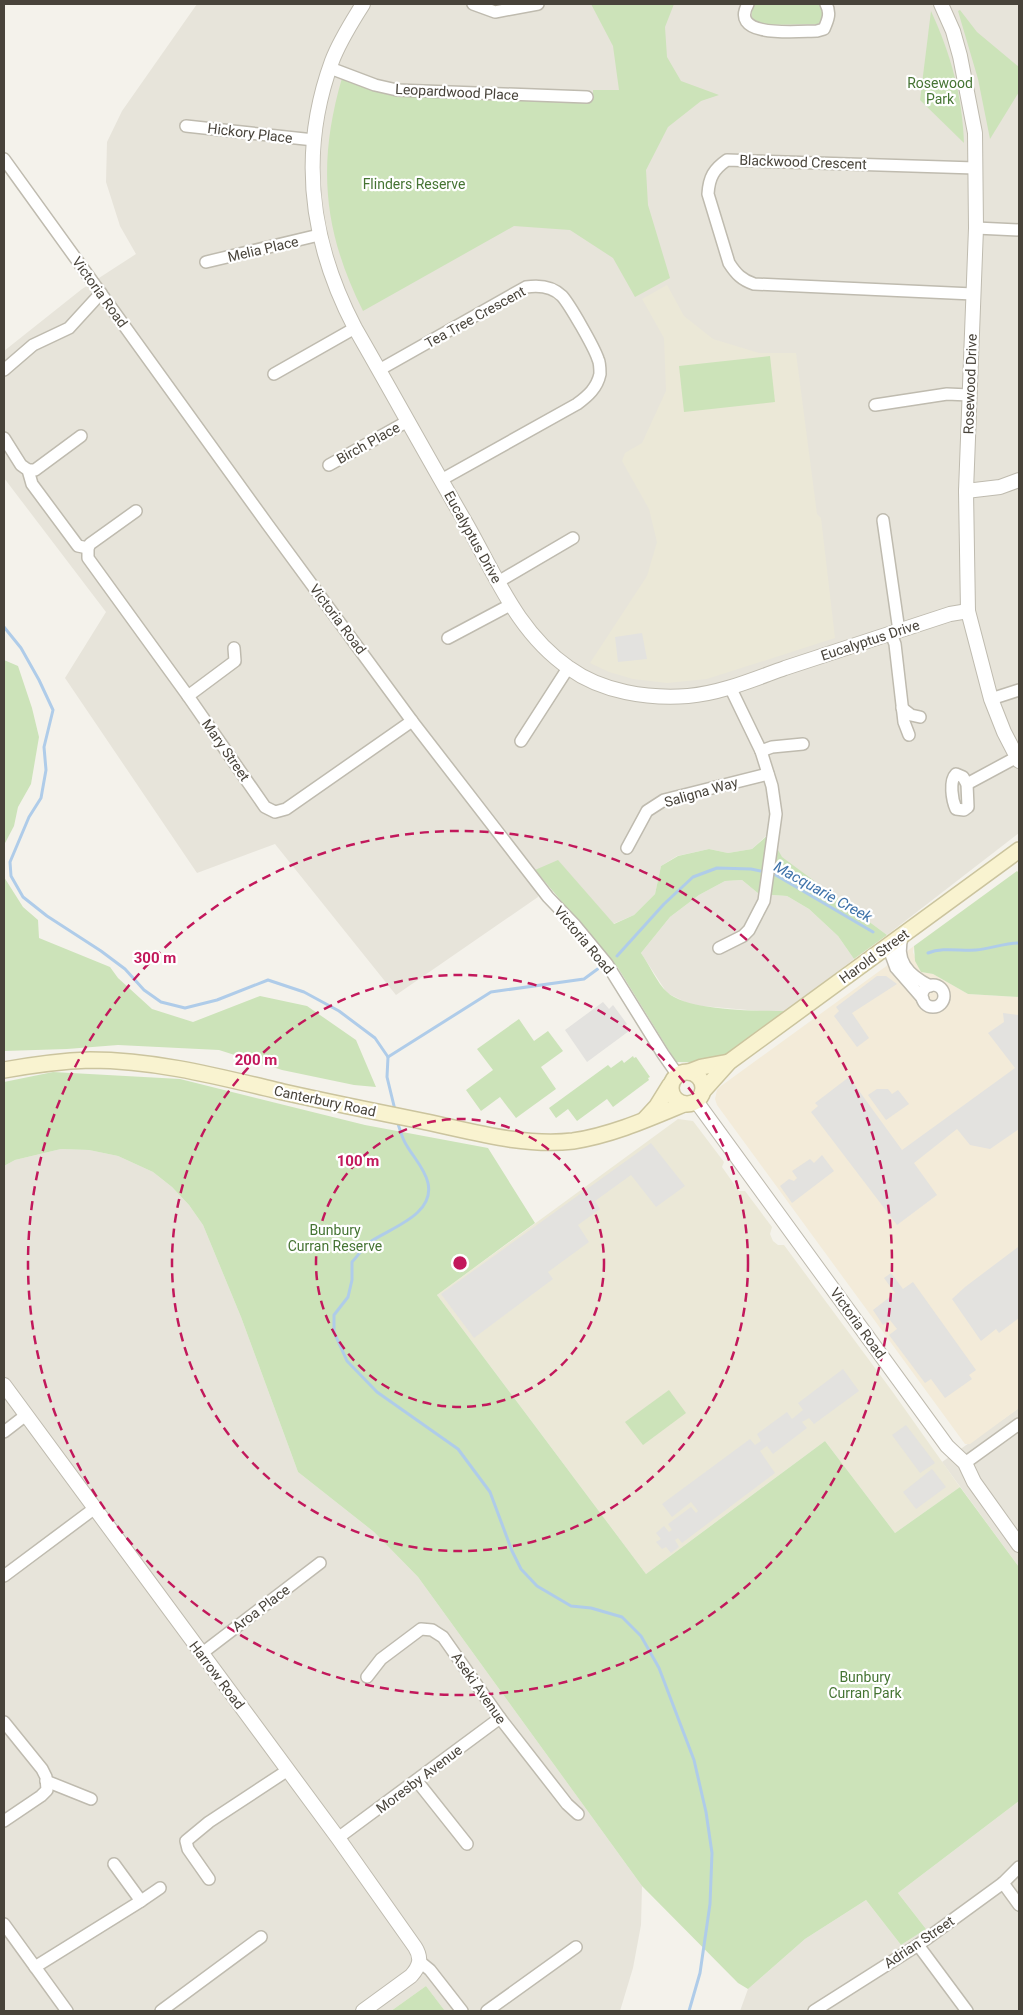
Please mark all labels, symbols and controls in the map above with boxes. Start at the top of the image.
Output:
park label: Rosewood Park [907,75,973,107]
street label: Leopardwood Place [395,81,519,103]
street label: Hickory Place [207,120,293,146]
street label: Blackwood Crescent [739,152,867,172]
park label: Flinders Reserve [363,176,465,192]
street label: Melia Place [226,233,300,265]
street label: Victoria Road [69,254,131,330]
street label: Tea Tree Crescent [422,283,528,351]
street label: Rosewood Drive [960,333,980,435]
street label: Birch Place [334,419,402,467]
street label: Eucalyptus Drive [441,488,505,586]
street label: Victoria Road [307,581,369,657]
street label: Eucalyptus Drive [819,617,921,663]
street label: Mary Street [199,716,253,784]
street label: Saligna Way [662,774,740,810]
water label: Macquarie Creek [771,858,876,927]
street label: Victoria Road [551,903,617,977]
street label: Harold Street [836,925,912,987]
text: 300 m [134,949,176,967]
text: 200 m [235,1051,277,1069]
street label: Canterbury Road [273,1082,377,1120]
text: 100 m [337,1152,379,1170]
park label: Bunbury Curran Reserve [288,1222,382,1254]
centre of rings [451,1254,469,1272]
street label: Victoria Road [827,1285,889,1361]
street label: Aroa Place [229,1581,293,1635]
street label: Harrow Road [186,1638,248,1712]
street label: Aseki Avenue [448,1649,510,1727]
park label: Bunbury Curran Park [828,1669,902,1701]
street label: Moresby Avenue [373,1742,465,1816]
street label: Adrian Street [881,1913,957,1971]

